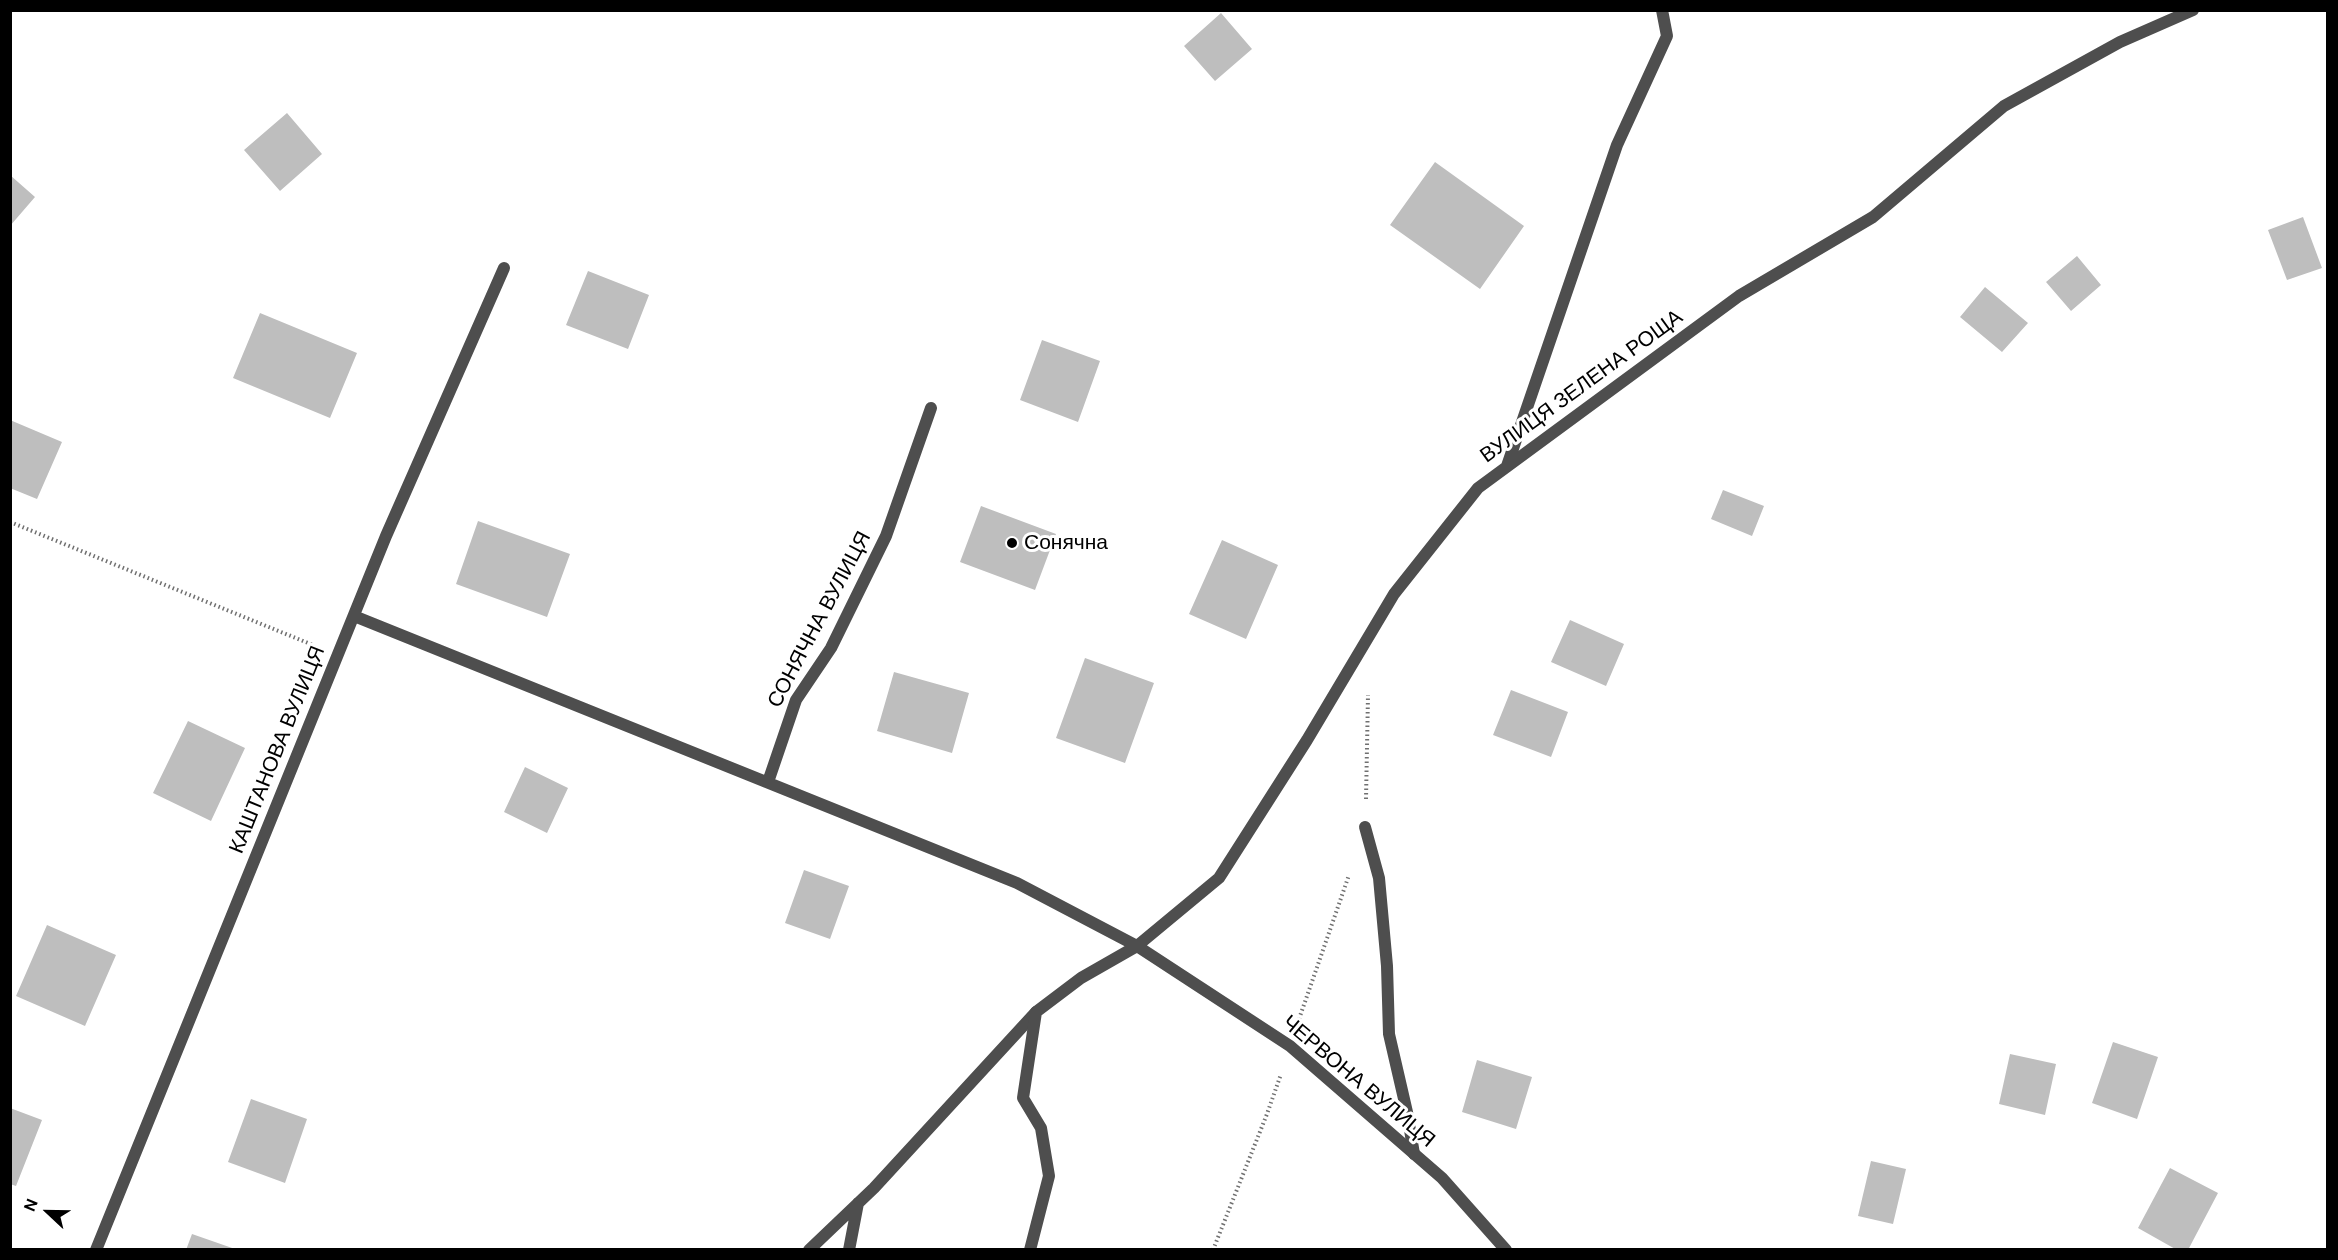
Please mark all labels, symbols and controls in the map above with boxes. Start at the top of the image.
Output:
street label: ВУЛИЦЯ ЗЕЛЕНА РОЩА [1476,305,1688,469]
street label: СОНЯЧНА ВУЛИЦЯ [763,528,877,712]
place label: Сонячна [1024,530,1108,556]
marker: Сонячна [1005,536,1019,550]
street label: КАШТАНОВА ВУЛИЦЯ [225,643,331,857]
street label: ЧЕРВОНА ВУЛИЦЯ [1276,1011,1440,1153]
north arrow [18,1182,78,1242]
text: N [19,1196,43,1214]

